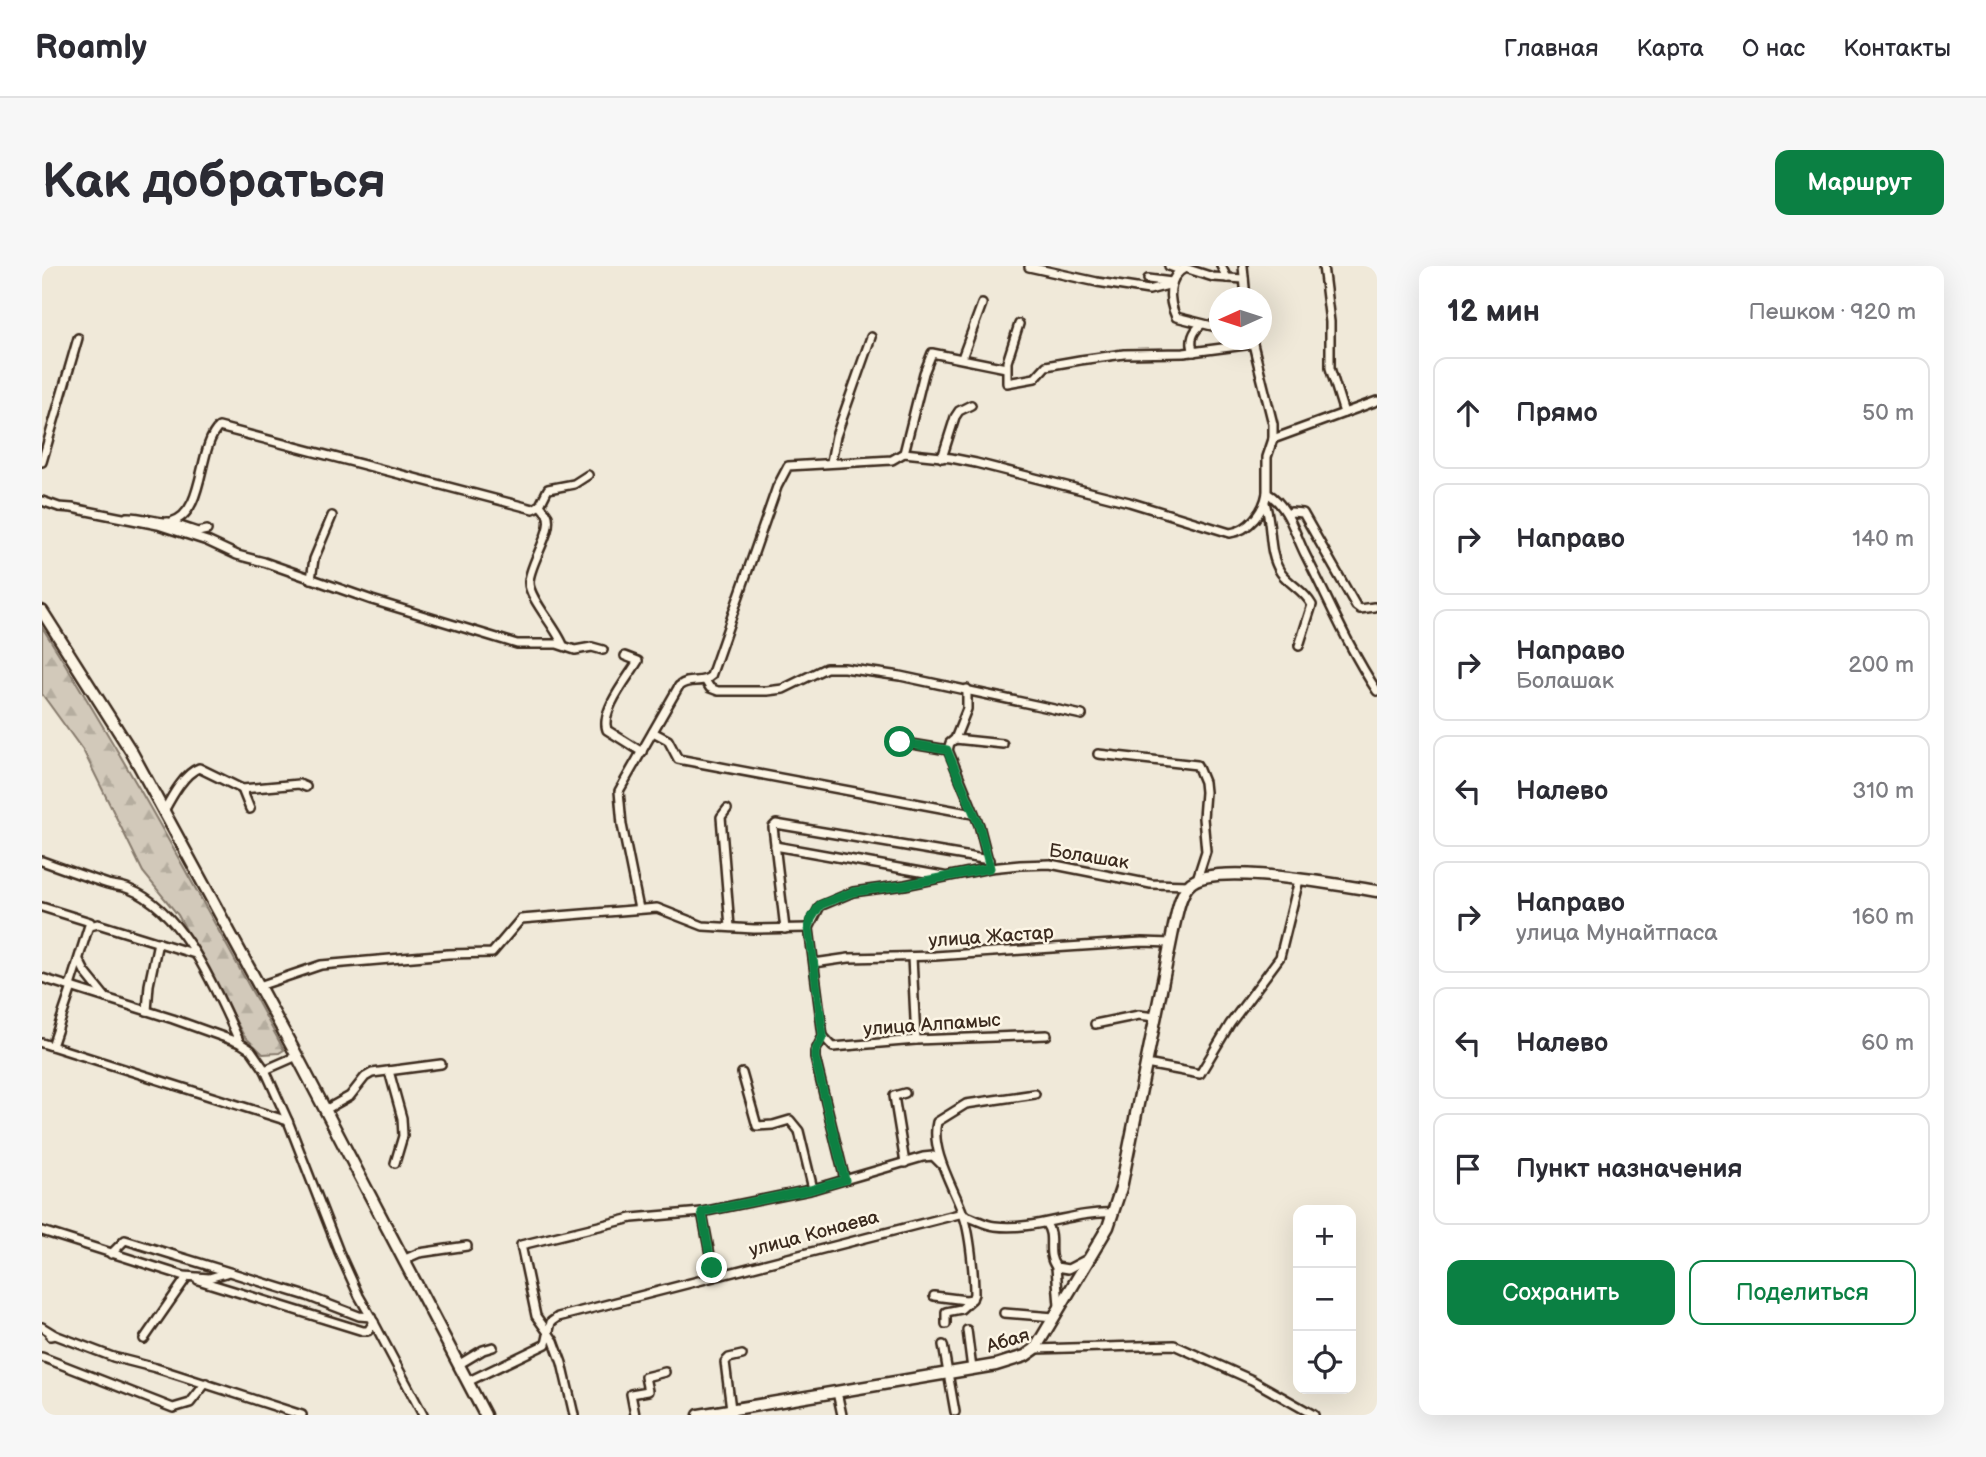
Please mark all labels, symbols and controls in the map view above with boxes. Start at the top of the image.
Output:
text: Roamly [35,28,147,68]
text: Главная [1504,34,1598,63]
text: Карта [1636,34,1704,63]
text: О нас [1742,34,1805,63]
text: Контакты [1843,34,1951,63]
button: Маршрут [1775,150,1944,215]
text: Как добраться [42,153,386,212]
north arrow [1209,287,1272,350]
text: 12 мин [1447,294,1540,330]
text: Пешком · 920 m [1749,298,1916,326]
icon: ahead [1449,394,1487,432]
text: Прямо [1516,398,1598,429]
text: 50 m [1862,399,1914,427]
icon: right [1449,520,1487,558]
text: Направо [1516,524,1625,555]
text: 140 m [1852,525,1914,553]
text: Направо [1516,636,1625,667]
icon: right [1449,646,1487,684]
text: 200 m [1848,651,1914,679]
text: Болашак [1516,667,1614,695]
route start [884,726,915,757]
icon: left [1449,772,1487,810]
text: Налево [1516,776,1608,807]
text: 310 m [1852,777,1914,805]
street label: Болашак [1047,839,1131,875]
text: Направо [1516,888,1625,919]
icon: right [1449,898,1487,936]
text: 160 m [1852,903,1914,931]
text: улица Мунайтпаса [1516,919,1718,947]
street label: улица Жастар [928,921,1055,953]
street label: улица Алпамыс [862,1009,1002,1041]
icon: left [1449,1024,1487,1062]
text: Налево [1516,1028,1608,1059]
text: 60 m [1861,1029,1914,1057]
icon: arrive [1449,1150,1487,1188]
text: Пункт назначения [1516,1154,1742,1185]
map controls [1293,1205,1356,1394]
button: + [1293,1205,1356,1268]
street label: улица Конаева [746,1206,882,1262]
route end [696,1252,727,1283]
button: Сохранить [1447,1260,1675,1325]
button: Поделиться [1689,1260,1916,1325]
button: − [1293,1268,1356,1331]
street label: Абая [983,1324,1032,1359]
button: locate [1293,1331,1356,1394]

